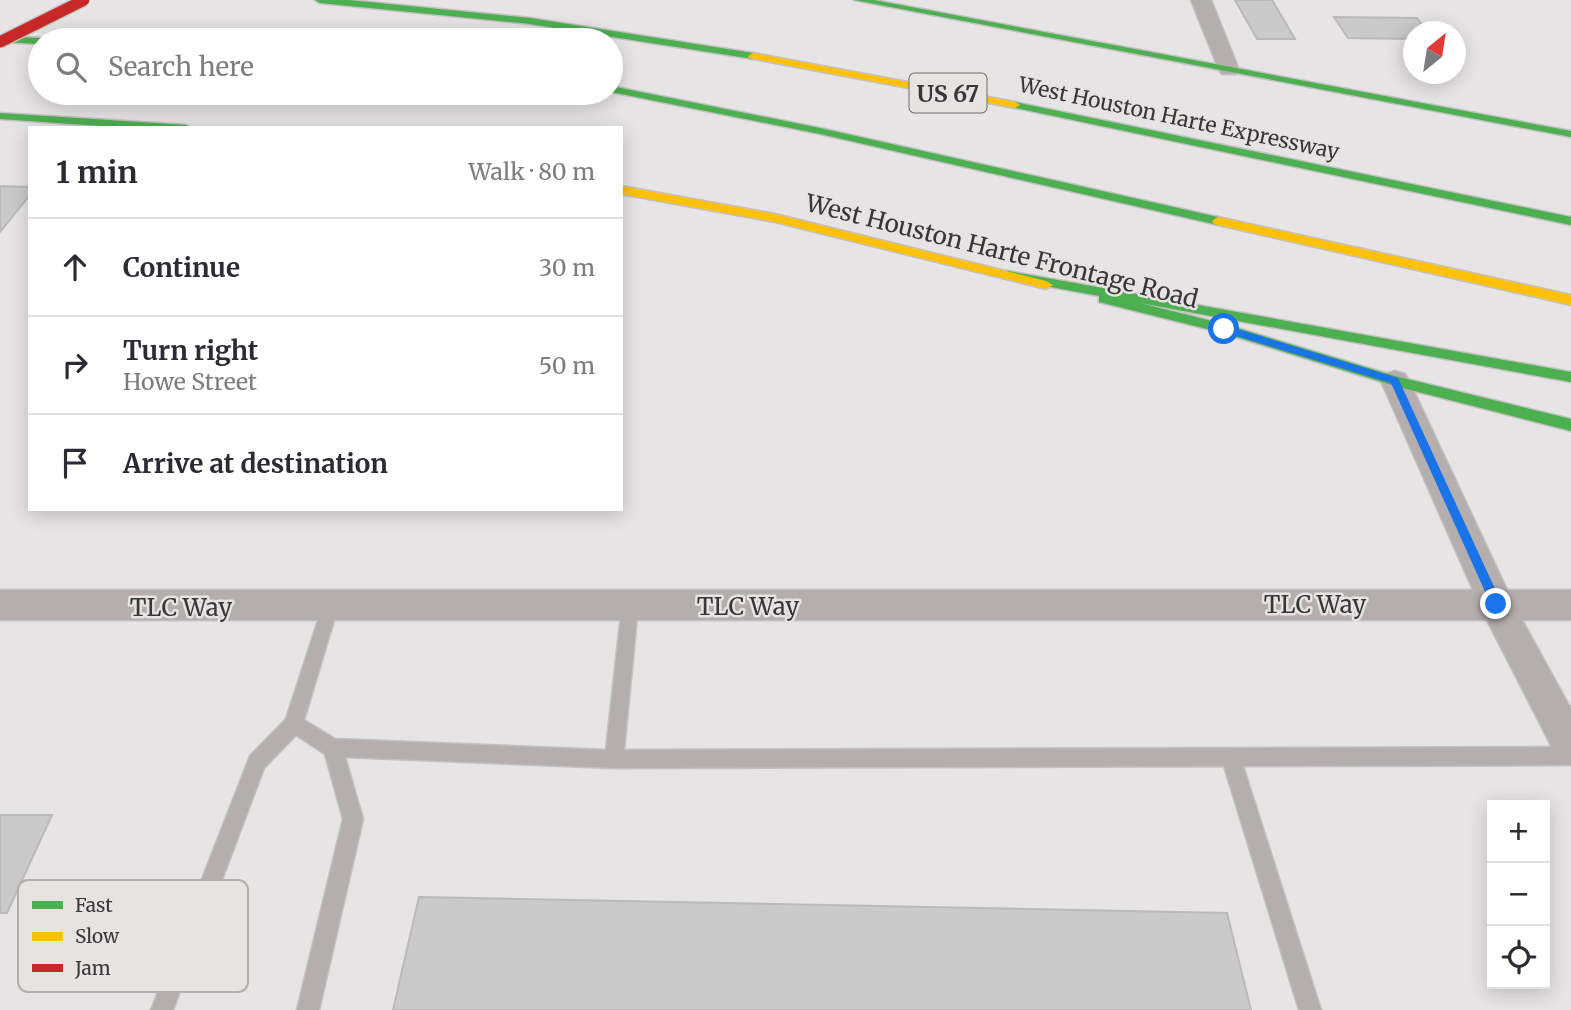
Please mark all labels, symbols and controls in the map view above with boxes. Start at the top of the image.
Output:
north arrow [1403,21,1466,84]
search box [28,28,623,105]
icon: search [52,48,90,86]
text: Search here [108,50,254,83]
street label: West Houston Harte Expressway [1015,71,1343,165]
road number: US 67 [909,74,986,113]
text: 1 min [56,153,138,191]
text: Walk · 80 m [469,157,595,186]
street label: West Houston Harte Frontage Road [802,187,1201,315]
icon: ahead [56,248,94,286]
text: Continue [123,251,240,284]
text: 30 m [539,253,595,282]
route start [1208,313,1239,344]
text: Turn right [123,334,258,367]
icon: right [56,346,94,384]
text: 50 m [539,351,595,380]
text: Howe Street [123,367,257,396]
icon: arrive [56,444,94,482]
text: Arrive at destination [123,447,388,480]
route end [1480,588,1511,619]
street label: TLC Way [1264,589,1366,620]
street label: TLC Way [697,591,799,622]
street label: TLC Way [130,592,232,623]
map controls [1487,800,1550,989]
button: + [1487,800,1550,863]
button: − [1487,863,1550,926]
legend [18,880,248,992]
text: Fast [75,893,113,917]
text: Slow [75,924,120,948]
button: locate [1487,926,1550,989]
text: Jam [74,956,111,980]

